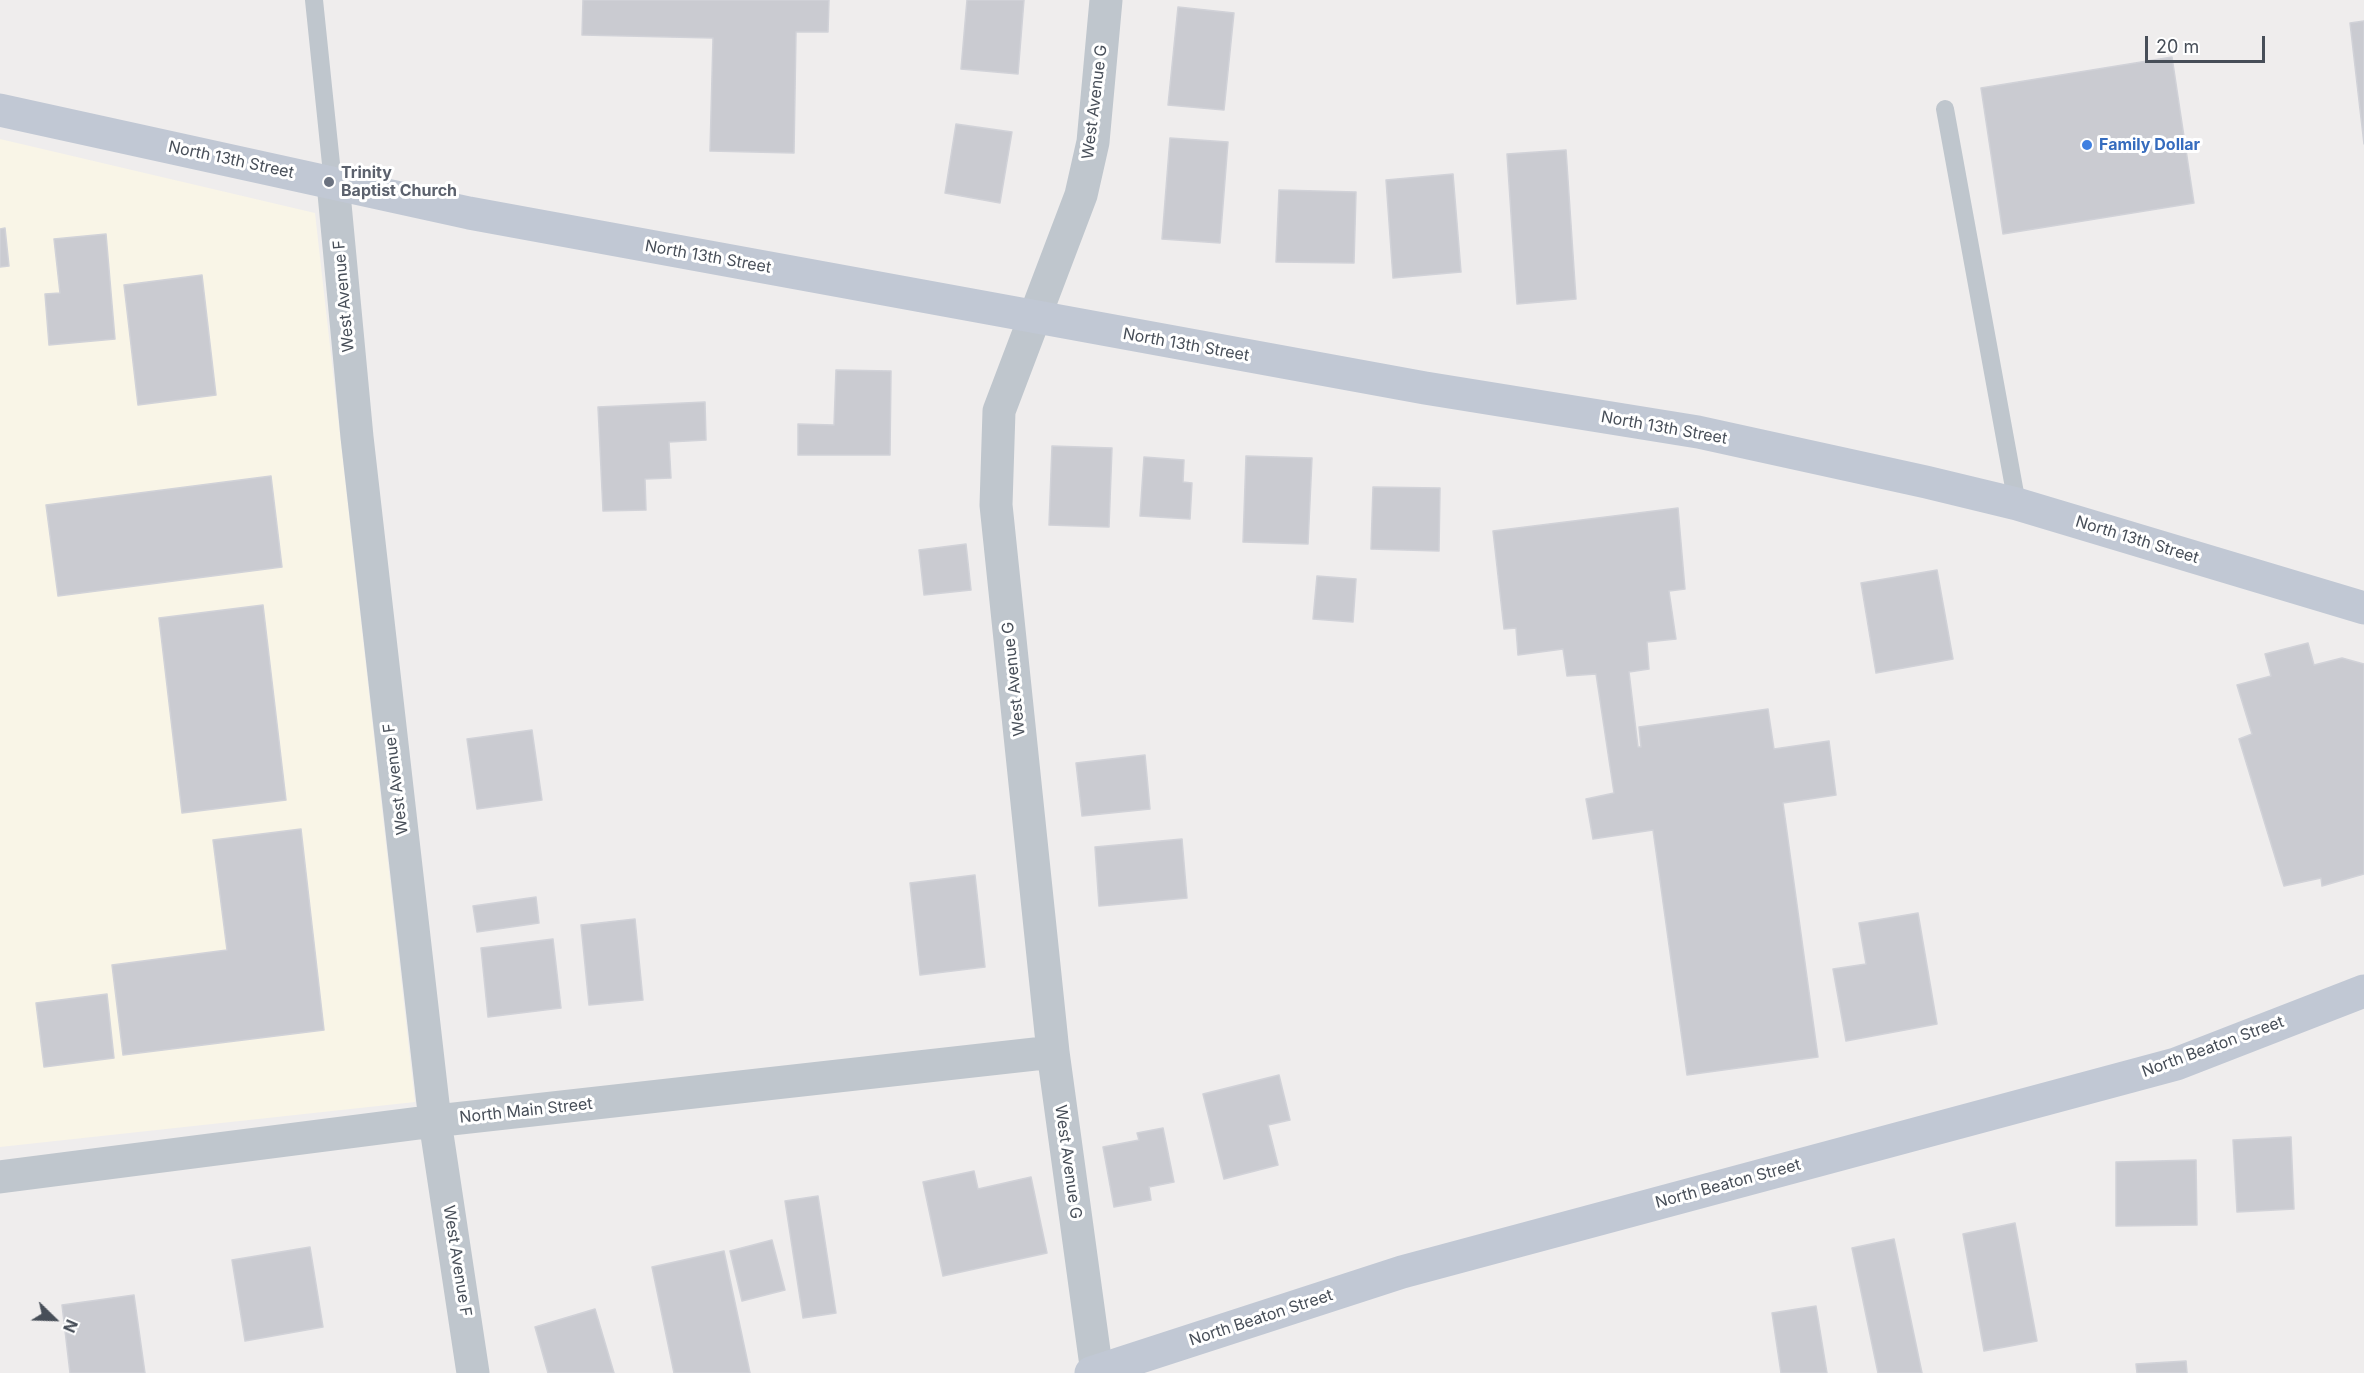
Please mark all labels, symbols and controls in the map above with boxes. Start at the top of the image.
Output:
scale bar [2148,24,2268,62]
text: 20 m [2156,36,2199,57]
street label: West Avenue G [1078,44,1112,160]
place label: Family Dollar [2099,135,2200,155]
street label: North 13th Street [166,137,296,183]
marker: Family Dollar [2080,138,2094,152]
place label: Trinity Baptist Church [341,163,457,201]
marker: Trinity Baptist Church [322,175,336,189]
street label: North 13th Street [643,236,773,278]
street label: West Avenue F [330,239,358,353]
street label: North 13th Street [1121,324,1251,366]
street label: North 13th Street [1599,407,1729,449]
street label: North 13th Street [2073,512,2201,568]
street label: West Avenue G [998,621,1030,737]
street label: West Avenue F [380,722,412,836]
street label: North Beaton Street [2139,1012,2287,1082]
street label: North Main Street [459,1094,593,1128]
street label: West Avenue G [1050,1104,1086,1220]
street label: North Beaton Street [1653,1155,1803,1213]
street label: West Avenue F [439,1204,475,1318]
street label: North Beaton Street [1187,1286,1335,1350]
north arrow [24,1289,84,1349]
text: N [59,1317,82,1336]

